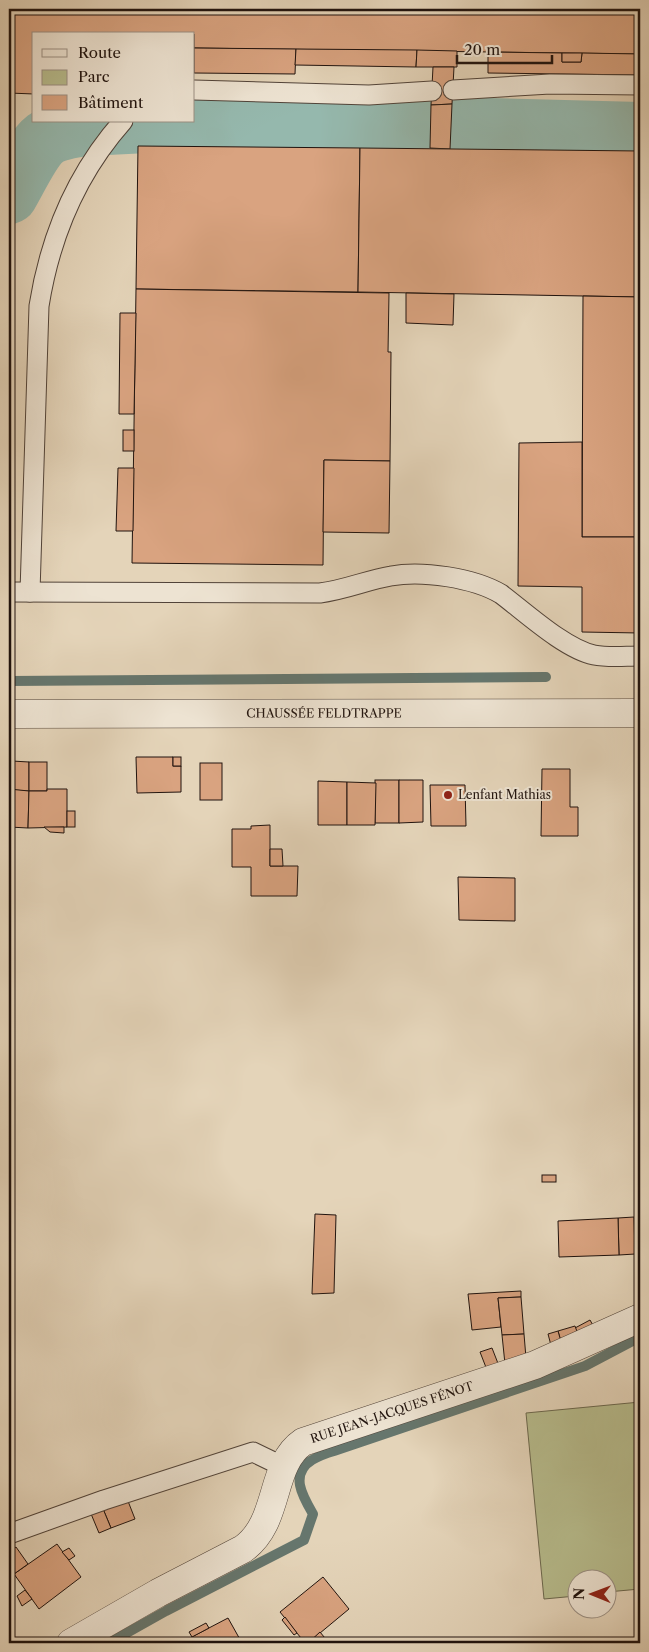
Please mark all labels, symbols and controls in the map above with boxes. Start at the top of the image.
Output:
legend [32,32,195,122]
scale bar [457,32,552,64]
text: 20 m [464,40,500,59]
text: Route [78,43,121,62]
text: Parc [78,67,110,86]
text: Bâtiment [78,93,144,112]
street label: CHAUSSÉE FELDTRAPPE [246,705,402,721]
place label: Lenfant Mathias [458,787,551,802]
marker: Lenfant Mathias [442,789,454,801]
street label: RUE JEAN-JACQUES FÉNOT [308,1378,475,1446]
north arrow [566,1570,616,1620]
text: N [570,1588,588,1600]

